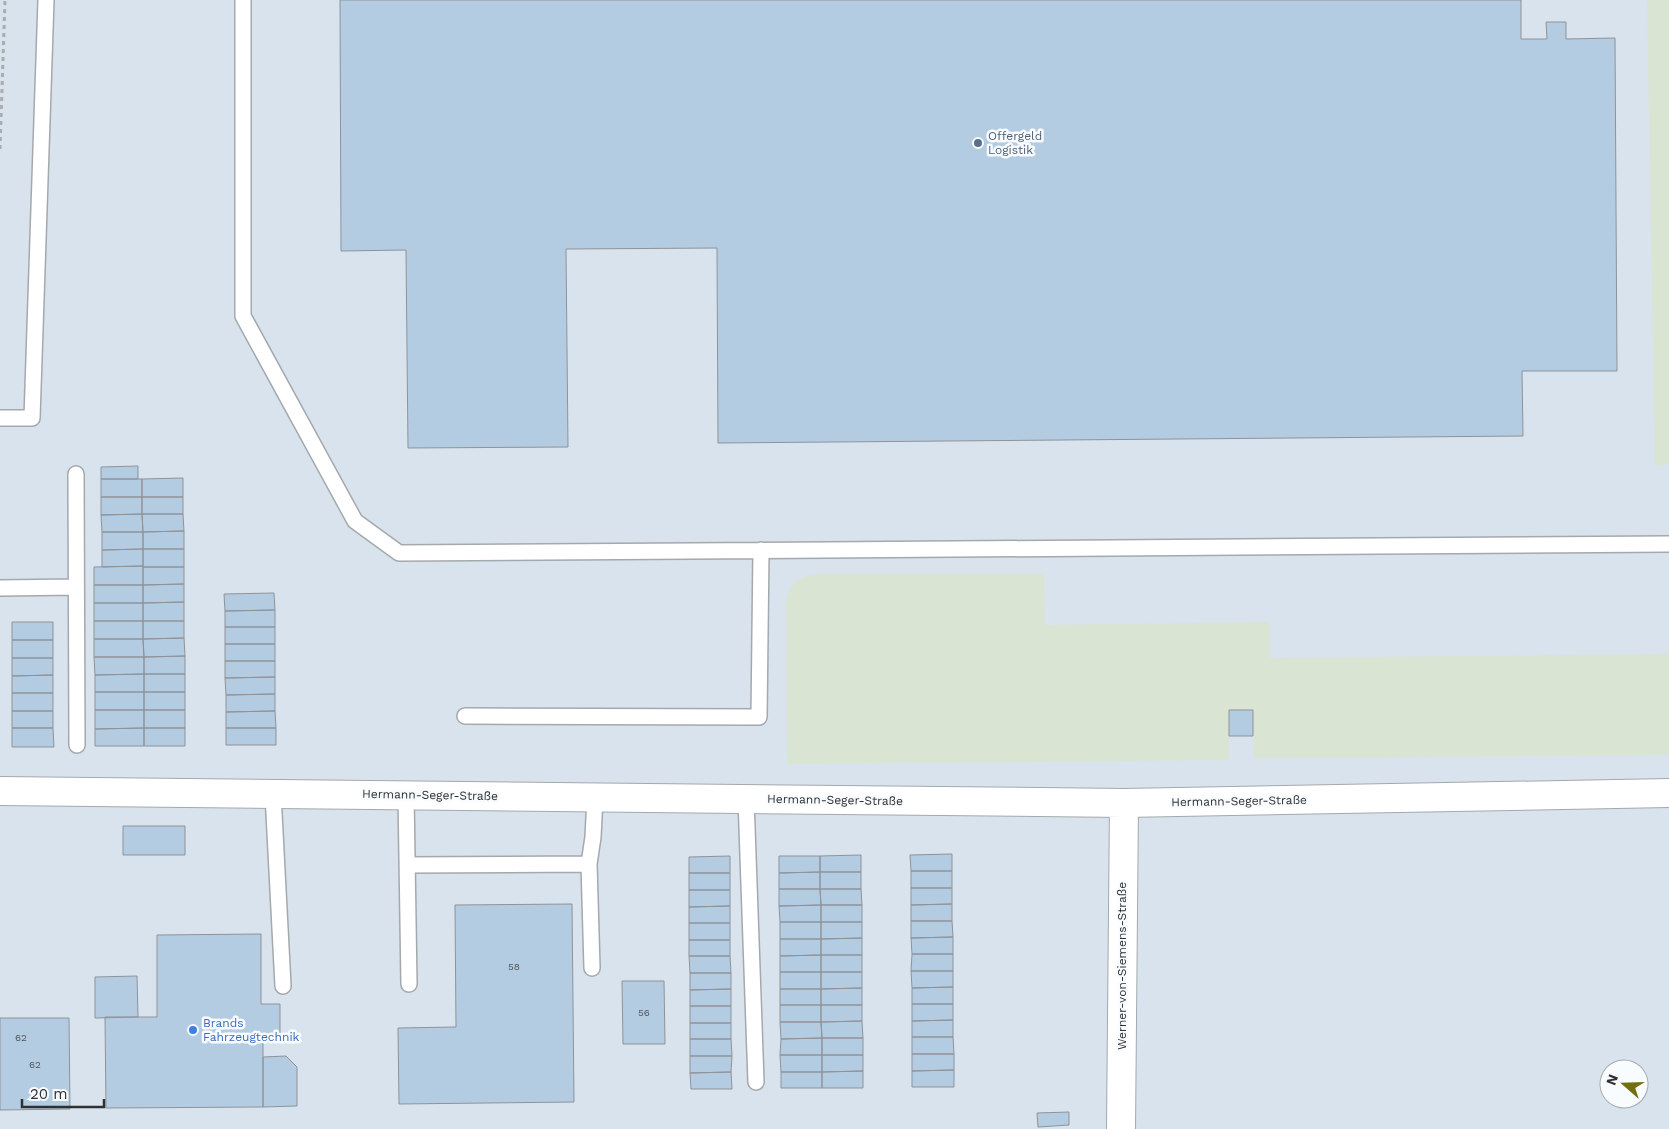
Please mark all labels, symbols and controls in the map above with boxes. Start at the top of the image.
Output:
place label: Offergeld Logistik [988,129,1042,157]
marker: Offergeld Logistik [972,137,984,149]
street label: Hermann-Seger-Straße [362,787,498,803]
street label: Hermann-Seger-Straße [767,792,903,808]
street label: Hermann-Seger-Straße [1171,793,1307,809]
street label: Werner-von-Siemens-Straße [1115,882,1129,1050]
house number: 58 [508,961,520,972]
house number: 56 [638,1007,650,1018]
place label: Brands Fahrzeugtechnik [203,1016,300,1044]
marker: Brands Fahrzeugtechnik [187,1024,199,1036]
house number: 62 [15,1032,27,1043]
house number: 62 [29,1059,41,1070]
north arrow [1599,1059,1649,1109]
text: N [1602,1072,1621,1087]
scale bar [22,1076,105,1108]
text: 20 m [30,1085,68,1103]

